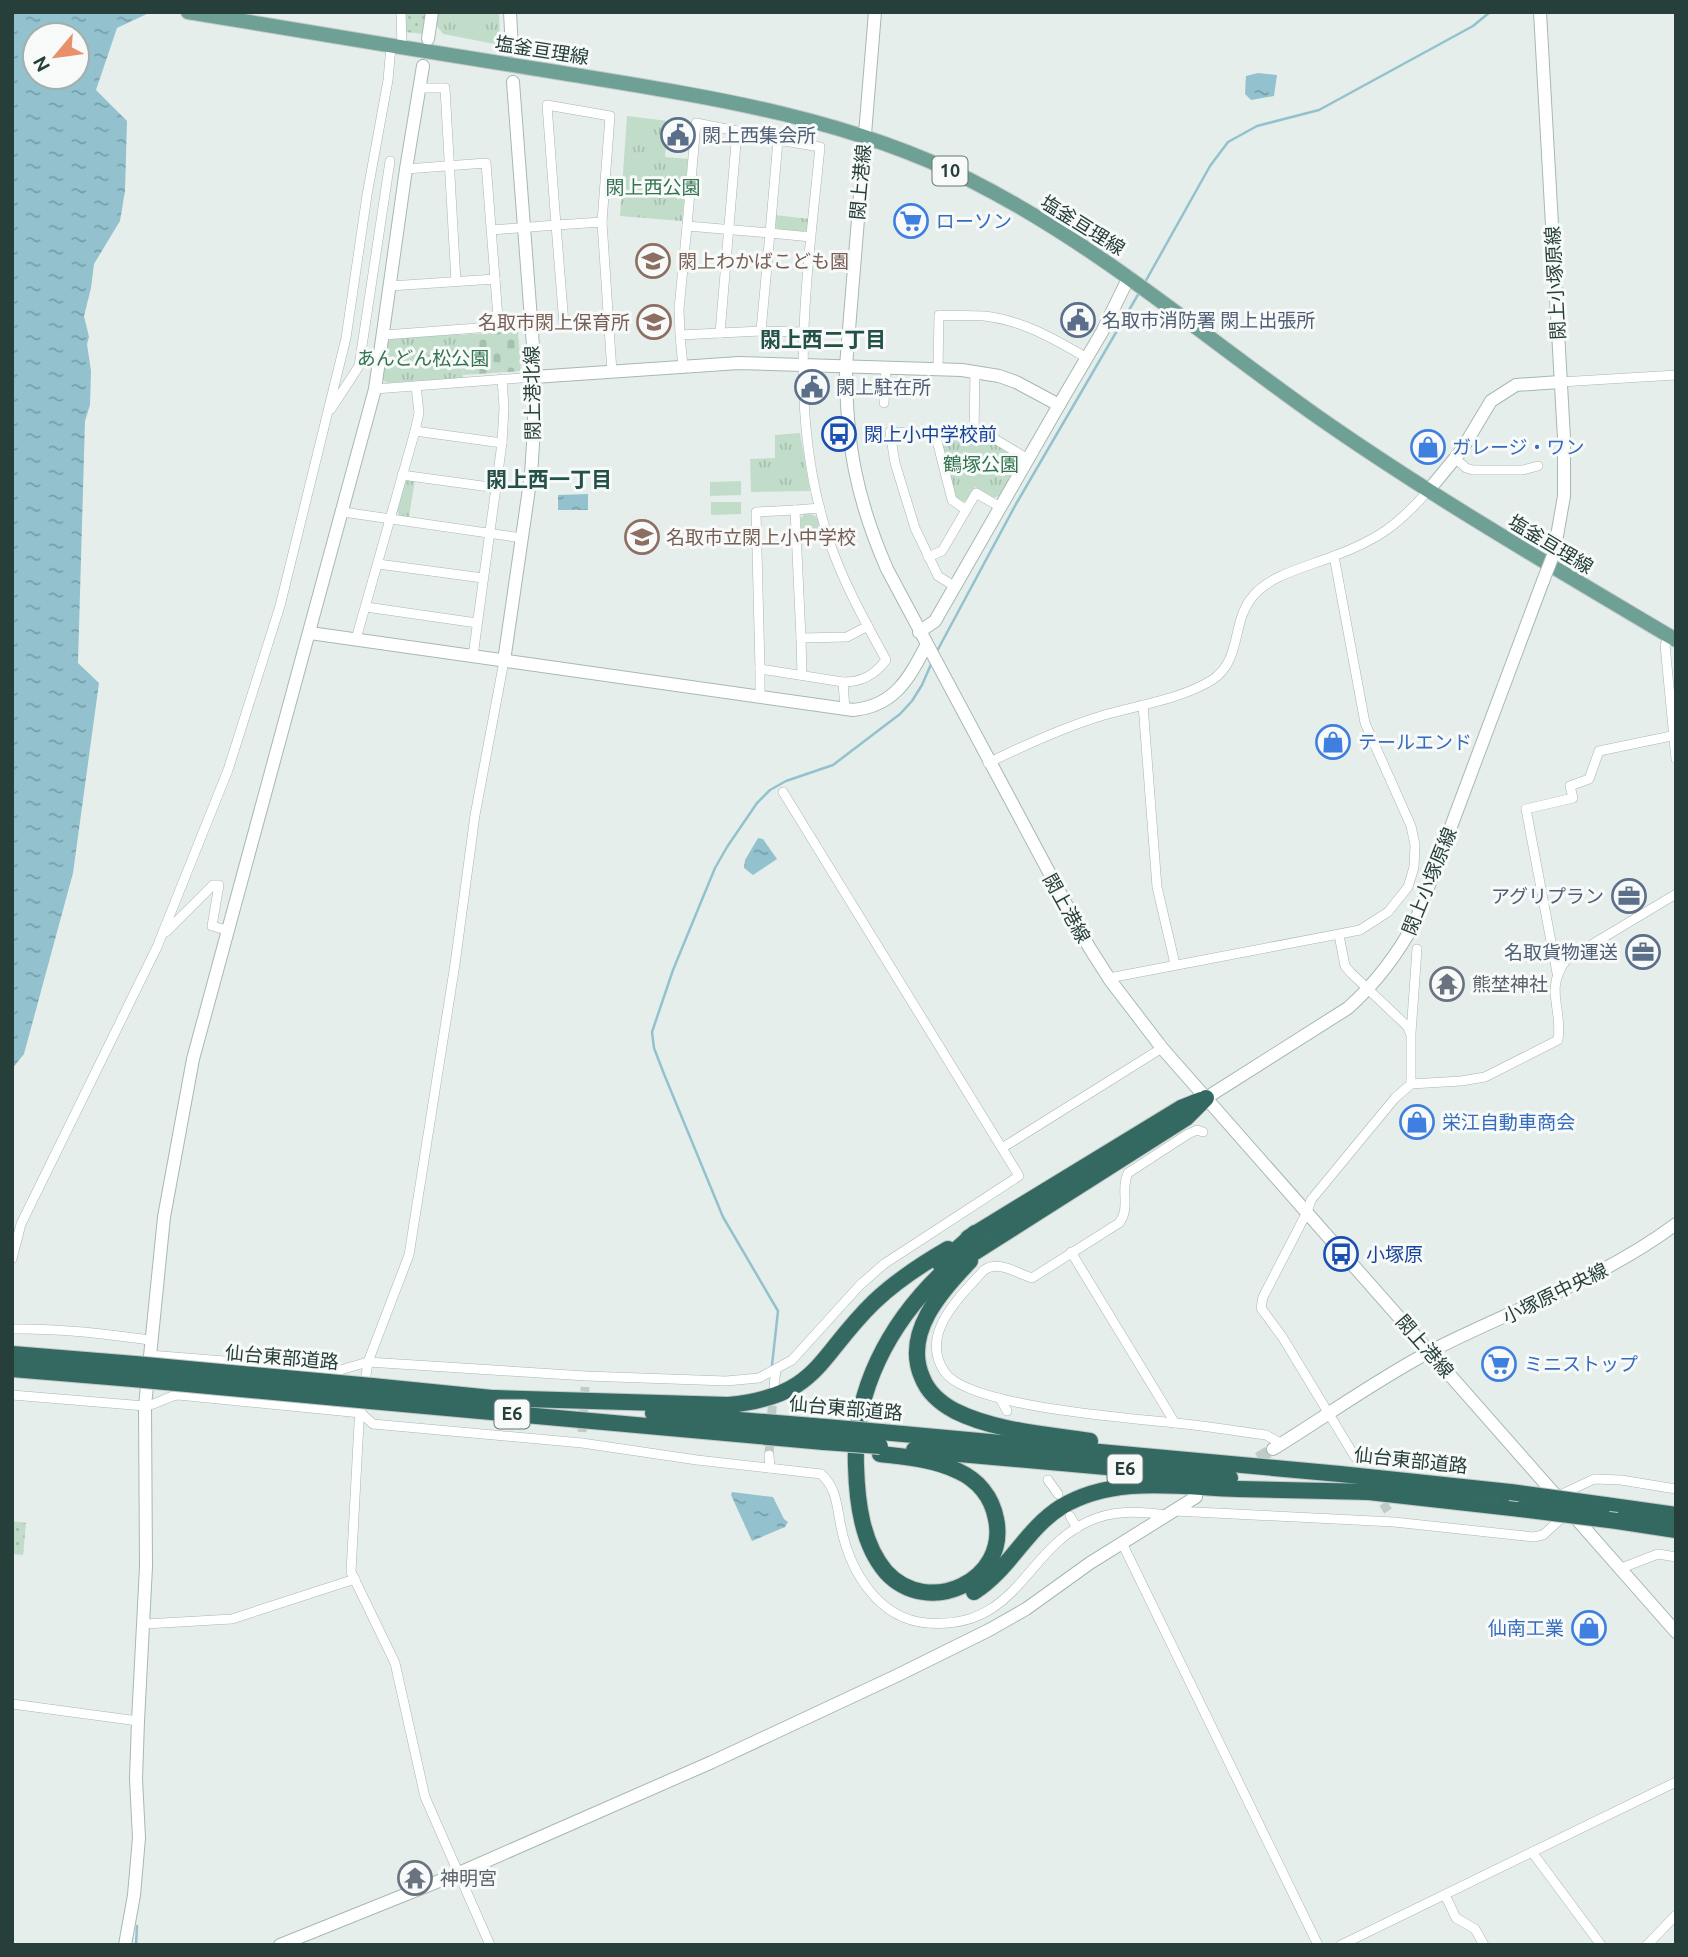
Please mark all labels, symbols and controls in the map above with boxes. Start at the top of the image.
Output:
north arrow [21,21,91,91]
street label: 塩釜亘理線 [493,32,591,68]
text: N [28,53,54,76]
public building icon: 閖上西集会所 [659,116,697,154]
place label: 閖上西集会所 [702,124,816,146]
street label: 閖上港線 [846,143,874,221]
road number: 10 [932,156,968,186]
park label: 閖上西公園 [605,176,701,198]
street label: 塩釜亘理線 [1037,190,1129,260]
supermarket icon: ローソン [892,202,930,240]
place label: ローソン [936,210,1012,232]
street label: 閖上小塚原線 [1541,225,1569,341]
school or university icon: 閖上わかばこども園 [634,242,672,280]
place label: 閖上わかばこども園 [678,250,849,272]
public building icon: 名取市消防署 閖上出張所 [1059,301,1097,339]
school or university icon: 名取市閖上保育所 [635,303,673,341]
place label: 名取市消防署 閖上出張所 [1102,309,1315,331]
place label: 名取市閖上保育所 [478,311,630,333]
district label: 閖上西二丁目 [760,327,886,351]
street label: 閖上港北線 [520,345,544,441]
park label: あんどん松公園 [357,347,489,369]
public building icon: 閖上駐在所 [793,368,831,406]
place label: 閖上駐在所 [836,376,931,398]
bus stop icon: 閖上小中学校前 [820,415,858,453]
place label: 閖上小中学校前 [864,423,997,445]
shop icon: ガレージ・ワン [1409,428,1447,466]
place label: ガレージ・ワン [1452,436,1585,458]
park label: 鶴塚公園 [943,453,1019,475]
district label: 閖上西一丁目 [486,467,612,491]
street label: 塩釜亘理線 [1505,510,1597,578]
school or university icon: 名取市立閖上小中学校 [623,518,661,556]
place label: 名取市立閖上小中学校 [666,526,856,548]
shop icon: テールエンド [1314,723,1352,761]
place label: テールエンド [1358,731,1472,753]
street label: 閖上小塚原線 [1397,824,1461,938]
street label: 閖上港線 [1039,869,1095,947]
office icon: アグリプラン [1610,877,1648,915]
place label: アグリプラン [1491,885,1604,907]
office icon: 名取貨物運送 [1624,933,1662,971]
place label: 名取貨物運送 [1504,941,1618,963]
temple icon: 熊埜神社 [1428,965,1466,1003]
place label: 熊埜神社 [1472,973,1548,995]
shop icon: 栄江自動車商会 [1398,1103,1436,1141]
place label: 栄江自動車商会 [1442,1111,1575,1133]
bus stop icon: 小塚原 [1322,1235,1360,1273]
place label: 小塚原 [1366,1243,1423,1265]
street label: 小塚原中央線 [1499,1258,1611,1328]
street label: 閖上港線 [1392,1310,1458,1382]
street label: 仙台東部道路 [224,1341,340,1373]
supermarket icon: ミニストップ [1480,1345,1518,1383]
place label: ミニストップ [1524,1353,1638,1375]
street label: 仙台東部道路 [788,1392,904,1424]
road number: E6 [494,1400,530,1428]
street label: 仙台東部道路 [1353,1443,1469,1477]
road number: E6 [1108,1454,1142,1484]
shop icon: 仙南工業 [1570,1609,1608,1647]
place label: 仙南工業 [1488,1617,1564,1639]
temple icon: 神明宮 [396,1859,434,1897]
place label: 神明宮 [440,1867,497,1889]

